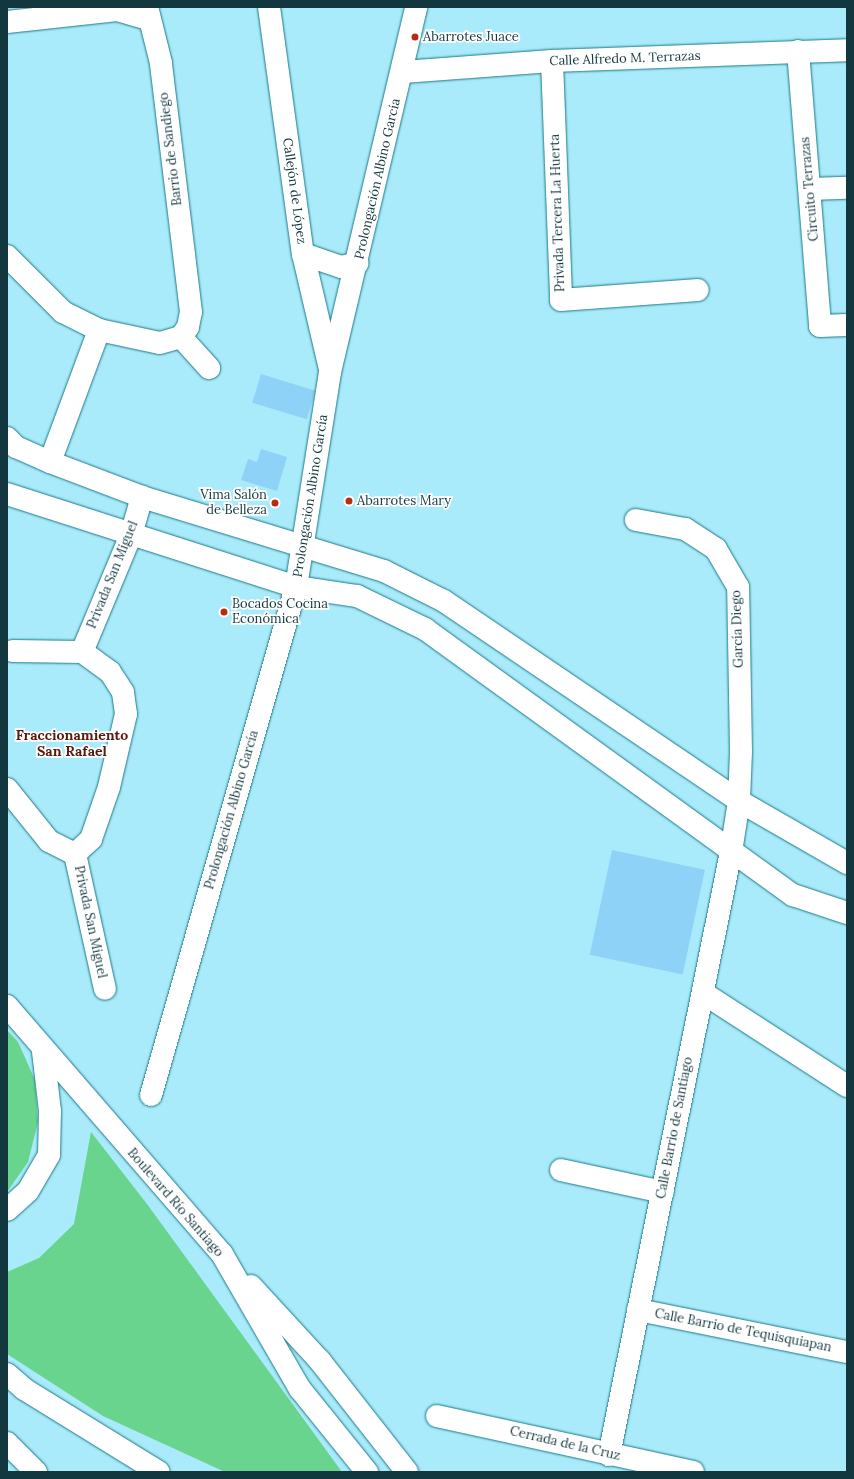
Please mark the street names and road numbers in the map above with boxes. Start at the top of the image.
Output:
street label: Calle Alfredo M. Terrazas [549,49,701,69]
street label: Barrio de Sandiego [156,91,186,207]
street label: Prolongación Albino García [352,97,404,261]
street label: Privada Tercera La Huerta [547,134,569,292]
street label: Circuito Terrazas [798,136,822,242]
street label: Callejón de López [279,137,309,245]
street label: Prolongación Albino García [290,413,332,579]
street label: Privada San Miguel [84,519,142,631]
street label: García Diego [729,590,747,668]
street label: Prolongación Albino García [202,729,262,891]
street label: Privada San Miguel [70,864,110,980]
street label: Calle Barrio de Santiago [654,1056,696,1200]
street label: Boulevard Río Santiago [124,1146,226,1260]
street label: Calle Barrio de Tequisquiapan [653,1306,833,1356]
street label: Cerrada de la Cruz [508,1424,622,1464]

